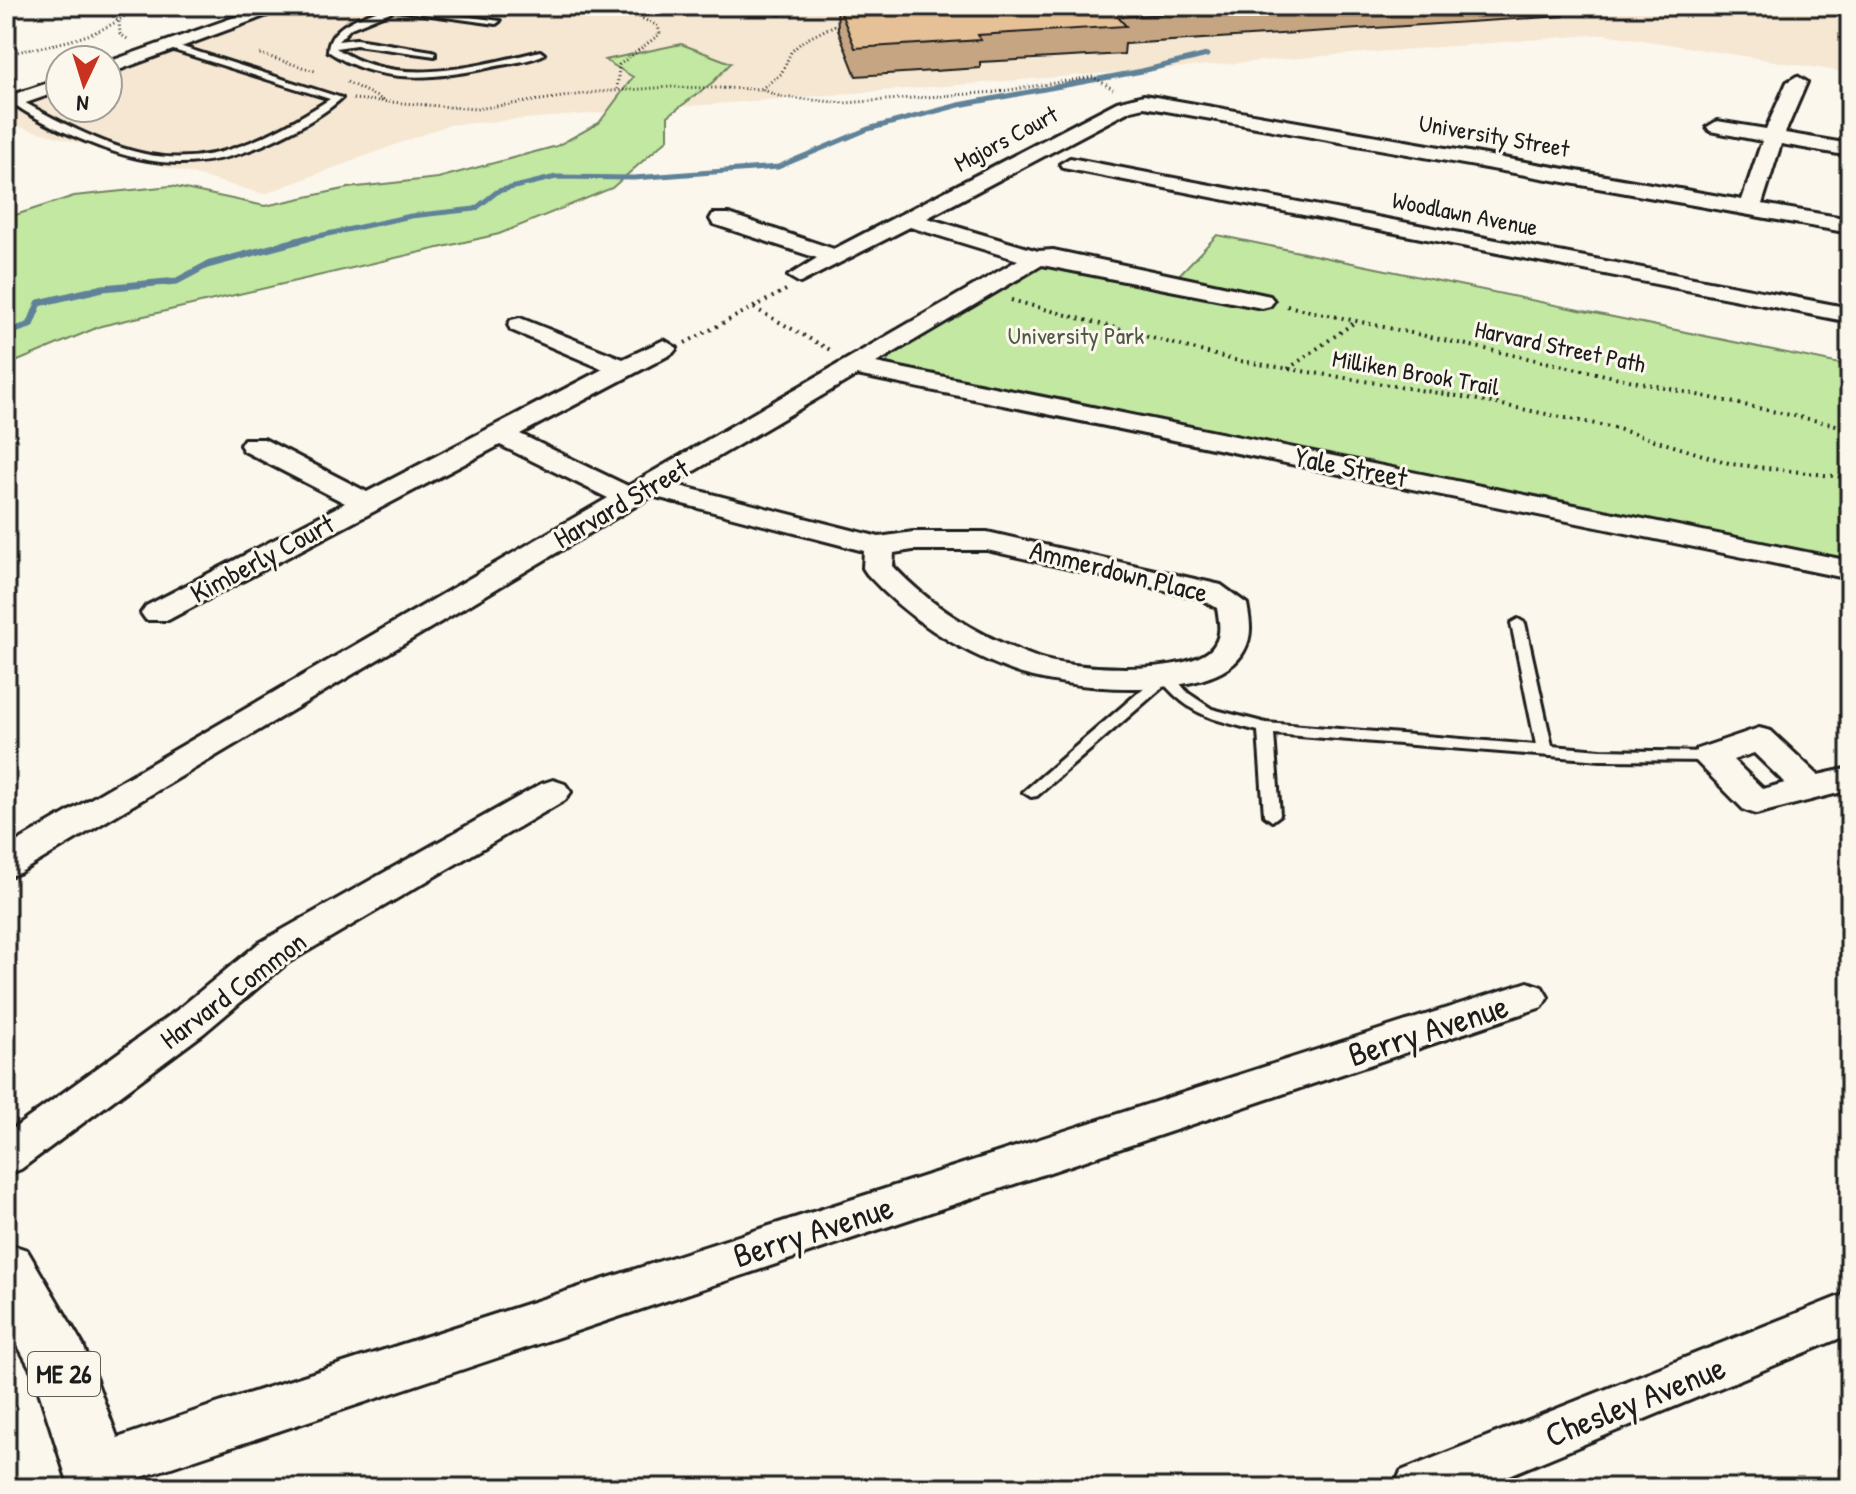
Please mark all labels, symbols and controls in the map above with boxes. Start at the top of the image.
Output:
north arrow [44,44,124,124]
text: N [75,89,89,119]
street label: Majors Court [948,97,1064,179]
street label: University Street [1416,106,1573,164]
street label: Woodlawn Avenue [1390,183,1541,243]
street label: Harvard Street Path [1472,312,1648,380]
park label: University Park [1008,319,1144,351]
street label: Milliken Brook Trail [1330,342,1503,403]
street label: Yale Street [1292,438,1411,497]
street label: Harvard Street [546,449,696,557]
street label: Kimberly Court [184,504,341,612]
street label: Ammerdown Place [1026,531,1212,611]
street label: Harvard Common [152,923,314,1057]
street label: Berry Avenue [1342,983,1514,1077]
street label: Berry Avenue [727,1184,899,1278]
street label: Chesley Avenue [1538,1344,1732,1458]
road number: ME 26 [28,1352,100,1396]

